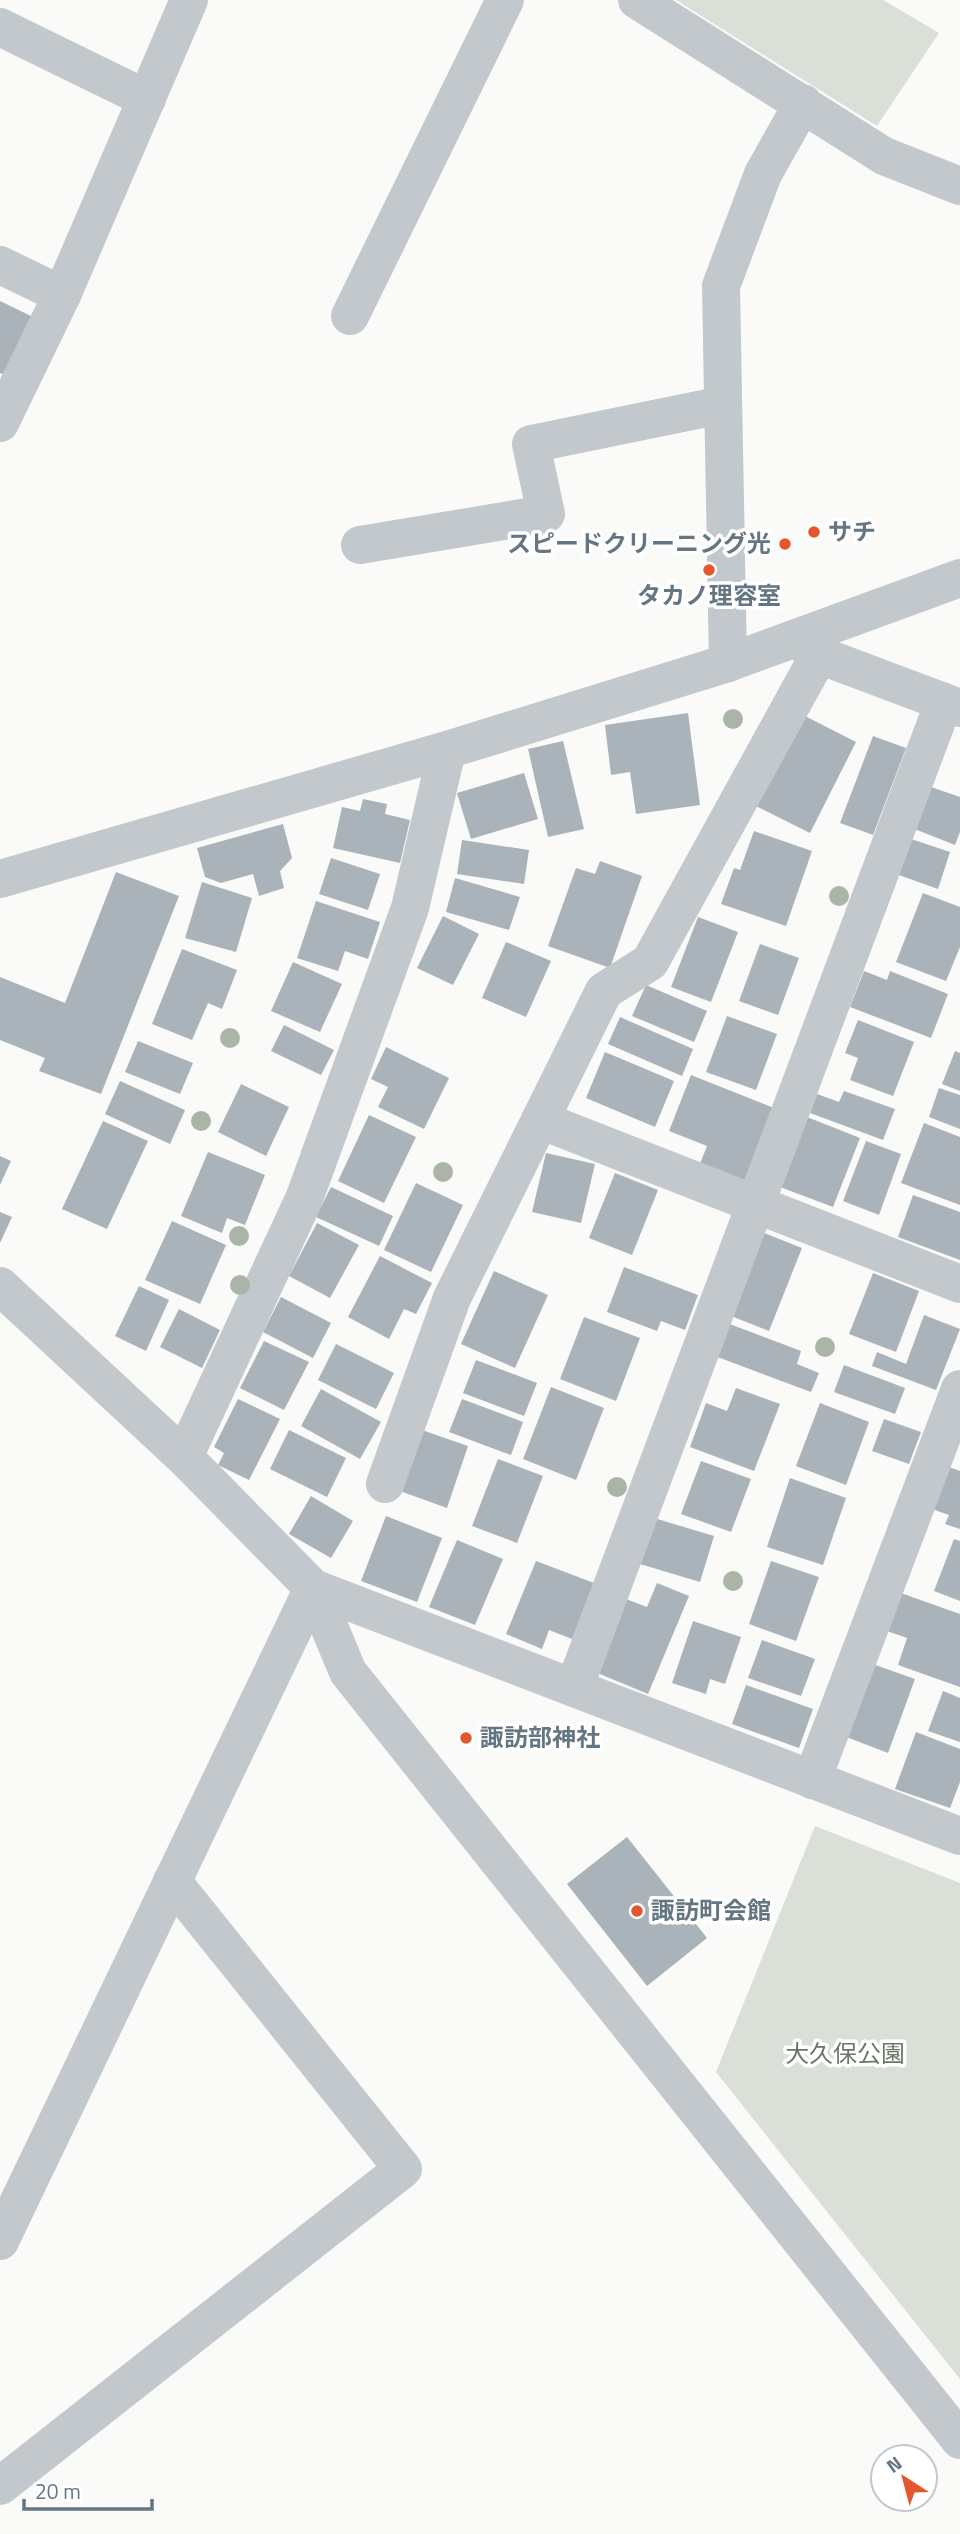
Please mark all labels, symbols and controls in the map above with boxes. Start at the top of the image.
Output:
place label: サチ [828,513,876,549]
marker: サチ [806,524,822,540]
place label: スピードクリーニング光 [507,525,771,561]
marker: スピードクリーニング光 [777,536,793,552]
marker: タカノ理容室 [701,562,717,578]
place label: タカノ理容室 [637,577,781,613]
place label: 諏訪部神社 [480,1719,600,1755]
marker: 諏訪部神社 [458,1730,474,1746]
place label: 諏訪町会館 [651,1892,771,1928]
marker: 諏訪町会館 [629,1903,645,1919]
park label: 大久保公園 [785,2035,905,2071]
north arrow [869,2443,939,2513]
text: N [880,2448,908,2479]
scale bar [24,2468,152,2512]
text: 20 m [35,2475,81,2507]

